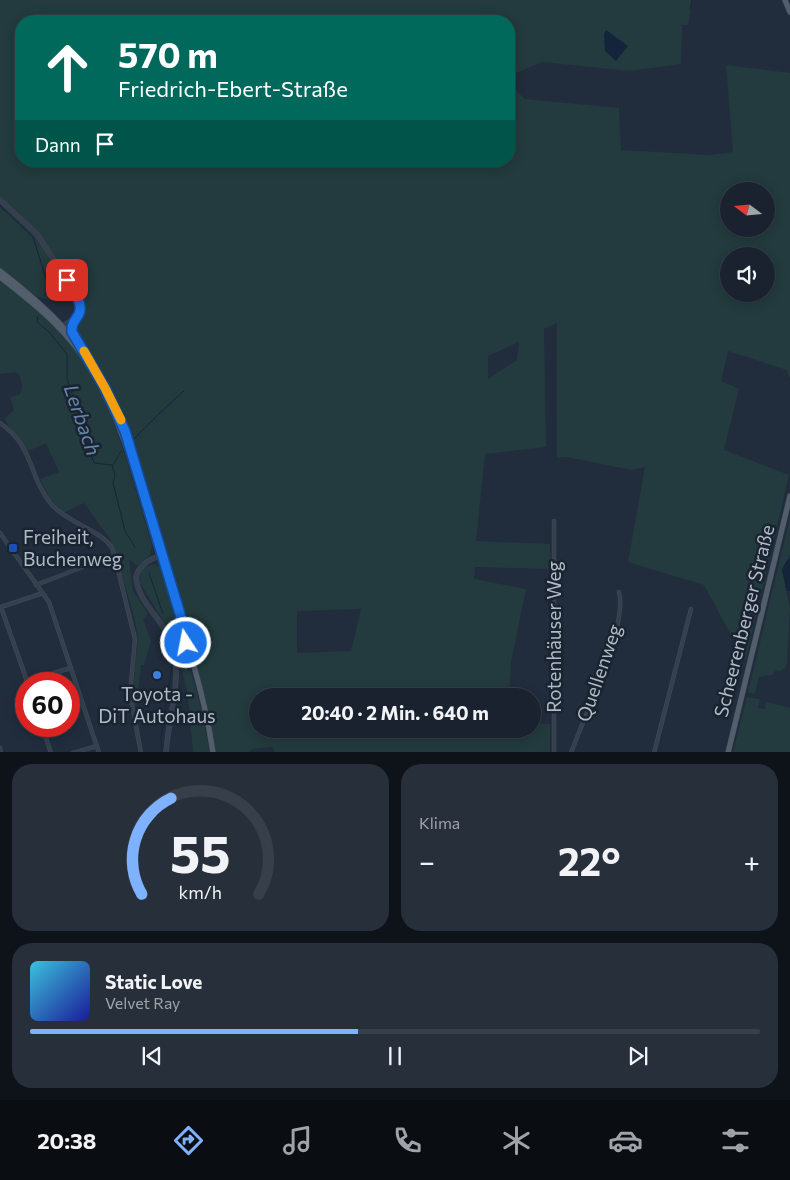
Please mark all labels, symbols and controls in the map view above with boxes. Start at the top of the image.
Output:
text: 570 m [118,32,218,75]
icon: ahead [35,35,100,100]
text: Friedrich-Ebert-Straße [118,75,348,102]
icon: arrive [91,130,119,158]
text: Dann [35,133,81,156]
north arrow [720,182,775,238]
map controls [720,182,775,302]
button: sound [720,247,775,302]
pin [46,259,88,301]
icon: arrive [53,266,81,294]
water label: Lerbach [60,381,106,458]
street label: Scheerenberger Straße [708,522,779,719]
place label: Freiheit, Buchenweg [23,525,122,570]
marker: Freiheit, Buchenweg [7,542,19,554]
street label: Rotenhäuser Weg [542,561,565,713]
position arrow [159,616,211,668]
street label: Quellenweg [571,621,626,725]
marker: Toyota - DiT Autohaus [151,669,163,681]
speed limit sign: 60 [15,672,80,737]
place label: Toyota - DiT Autohaus [98,682,216,727]
text: 20:40 · 2 Min. · 640 m [301,701,489,724]
text: Klima [419,813,460,832]
text: 55 [170,820,231,884]
text: 22° [558,837,621,884]
text: − [419,844,435,878]
text: + [744,844,760,878]
text: km/h [179,881,222,903]
text: Static Love [105,970,202,993]
text: Velvet Ray [105,993,180,1012]
icon: previous [138,1042,166,1070]
icon: pause [381,1042,409,1070]
icon: next [624,1042,652,1070]
icon: directions [171,1123,206,1158]
icon: music [280,1123,315,1158]
icon: phone [390,1123,425,1158]
icon: climate [499,1123,534,1158]
icon: car [608,1123,643,1158]
icon: filters [718,1123,753,1158]
text: 20:38 [37,1127,96,1154]

